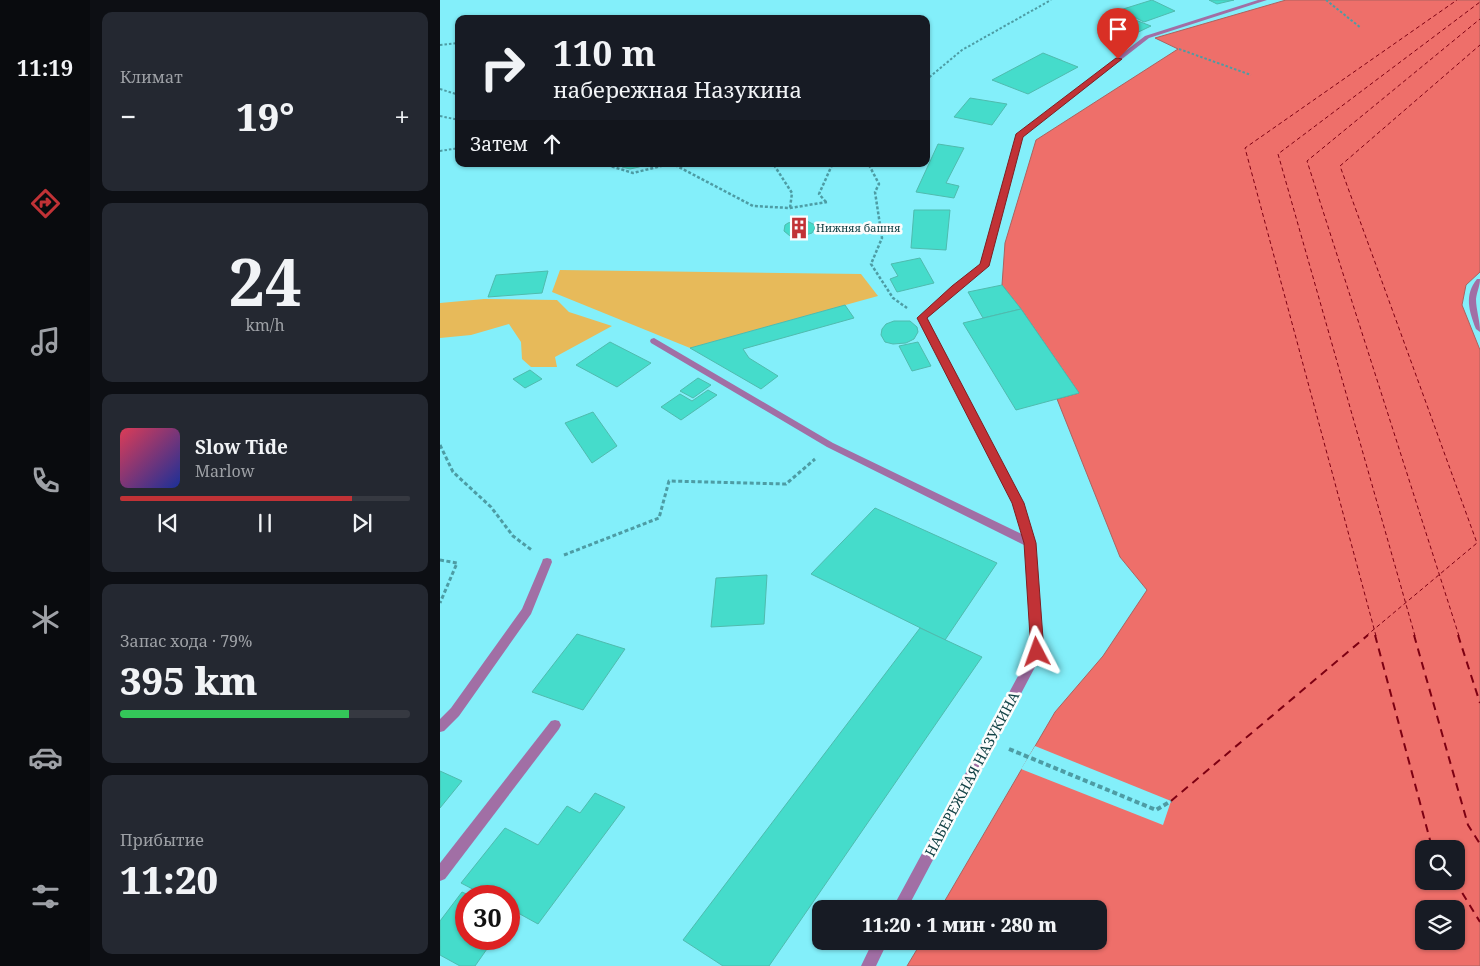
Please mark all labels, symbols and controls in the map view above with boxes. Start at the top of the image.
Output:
pin [1097,8,1139,59]
icon: arrive [1104,15,1132,43]
text: 110 m [553,29,656,76]
icon: right [470,35,535,100]
text: 11:19 [17,52,73,82]
text: Климат [120,66,183,88]
text: набережная Назукина [553,74,802,104]
text: 19° [236,90,294,142]
text: − [120,97,136,135]
text: + [394,97,410,135]
icon: ahead [538,130,566,158]
text: Затем [470,131,528,157]
icon: directions [28,186,63,221]
building icon: Нижняя башня [786,215,812,241]
place label: Нижняя башня [816,220,900,235]
text: 24 [228,237,302,325]
text: km/h [245,314,285,336]
icon: music [28,324,63,359]
text: Slow Tide [195,434,288,460]
text: Marlow [195,460,255,482]
icon: phone [28,463,63,498]
icon: previous [154,509,182,537]
icon: pause [251,509,279,537]
icon: next [348,509,376,537]
icon: climate [28,602,63,637]
position arrow [1010,625,1062,677]
text: Запас хода · 79% [120,630,252,652]
text: 395 km [120,654,258,706]
street label: НАБЕРЕЖНАЯ НАЗУКИНА [920,688,1023,860]
icon: car [28,740,63,775]
text: Прибытие [120,829,204,851]
map controls [1415,840,1465,950]
button: search [1415,840,1465,890]
text: 11:20 [120,853,218,905]
icon: filters [28,879,63,914]
speed limit sign: 30 [455,885,520,950]
button: layers [1415,900,1465,950]
text: 11:20 · 1 мин · 280 m [862,912,1057,938]

